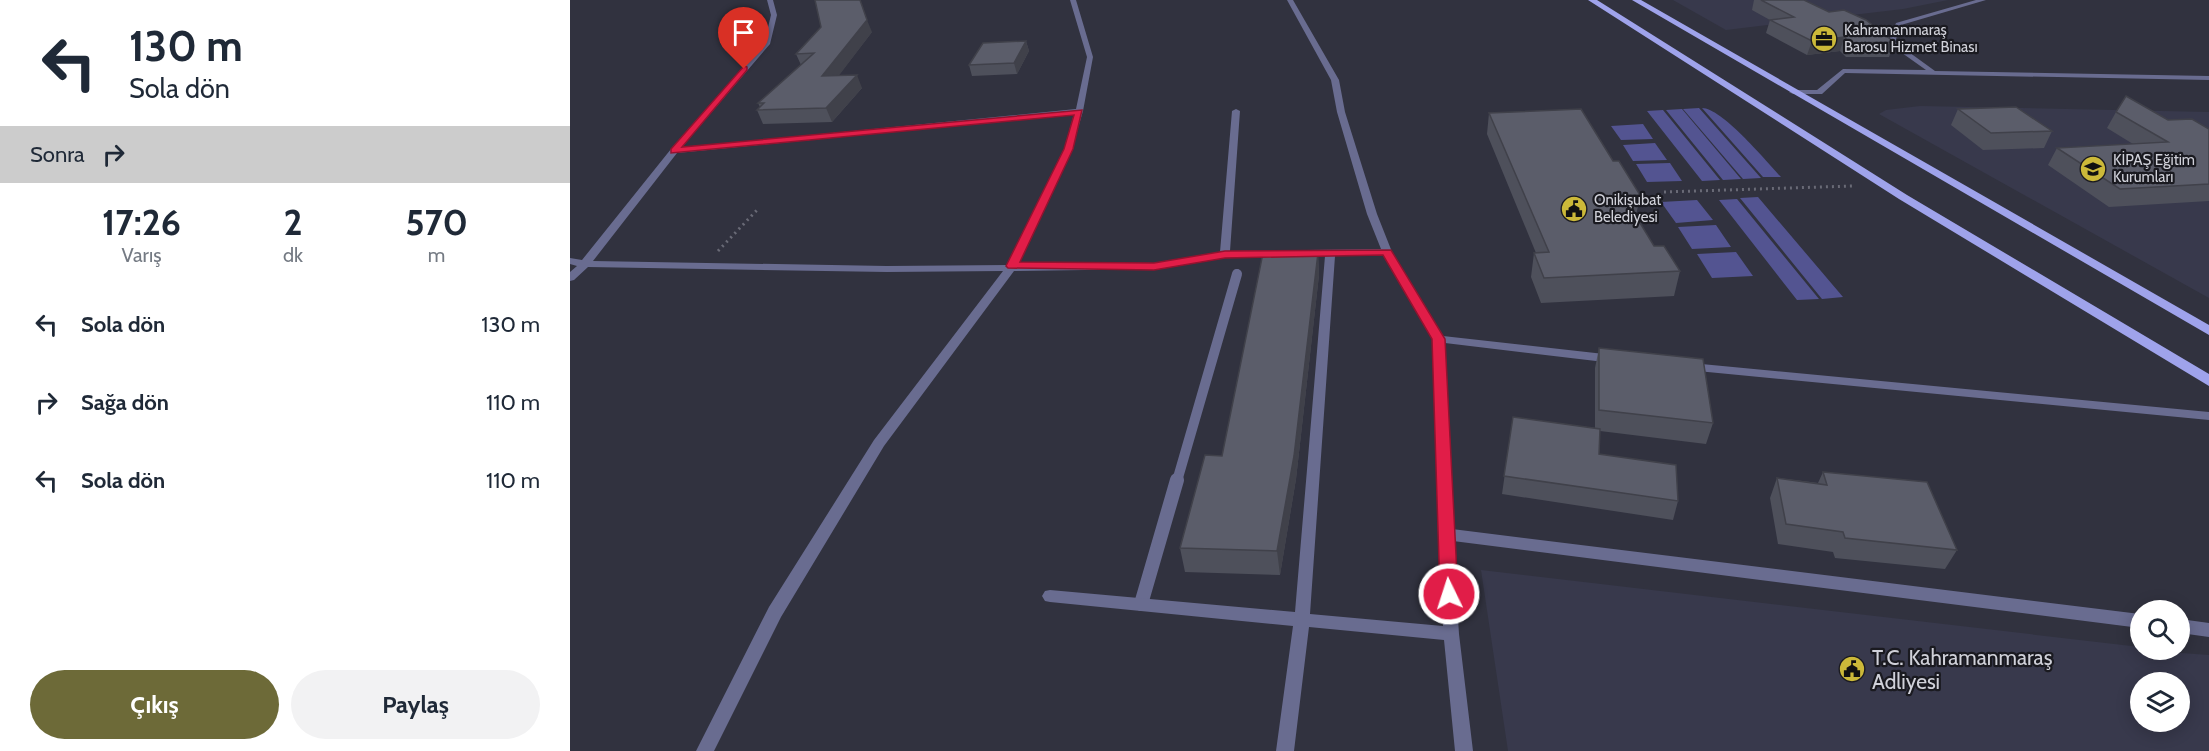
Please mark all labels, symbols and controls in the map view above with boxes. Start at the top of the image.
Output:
pin [718,7,769,69]
icon: arrive [727,16,760,49]
text: 130 m [129,20,243,72]
place label: Kahramanmaraş Barosu Hizmet Binası [1844,21,1978,56]
icon: left [30,24,108,102]
office icon: Kahramanmaraş Barosu Hizmet Binası [1809,24,1839,54]
text: Sola dön [129,72,230,105]
icon: right [97,138,130,171]
text: Sonra [30,141,85,168]
place label: KİPAŞ Eğitim Kurumları [2113,150,2195,186]
school or university icon: KİPAŞ Eğitim Kurumları [2078,154,2108,184]
place label: Onikişubat Belediyesi [1594,191,1661,226]
public building icon: Onikişubat Belediyesi [1559,194,1589,224]
text: 17:26 [102,200,181,244]
text: 2 [284,200,303,244]
text: 570 [405,200,468,244]
text: Varış [122,243,161,267]
text: dk [283,243,303,267]
text: m [428,243,445,267]
icon: left [30,308,63,341]
text: Sola dön [81,311,165,338]
text: 130 m [481,311,540,338]
icon: right [30,386,63,419]
text: Sağa dön [81,389,169,416]
text: 110 m [486,389,540,416]
icon: left [30,464,63,497]
text: Sola dön [81,467,165,494]
text: 110 m [486,467,540,494]
position arrow [1417,562,1481,626]
map controls [2130,600,2190,732]
button: search [2130,600,2190,660]
place label: T.C. Kahramanmaraş Adliyesi [1872,645,2053,694]
public building icon: T.C. Kahramanmaraş Adliyesi [1837,654,1867,684]
button: Çıkış [30,670,279,739]
button: Paylaş [291,670,540,739]
button: layers [2130,672,2190,732]

